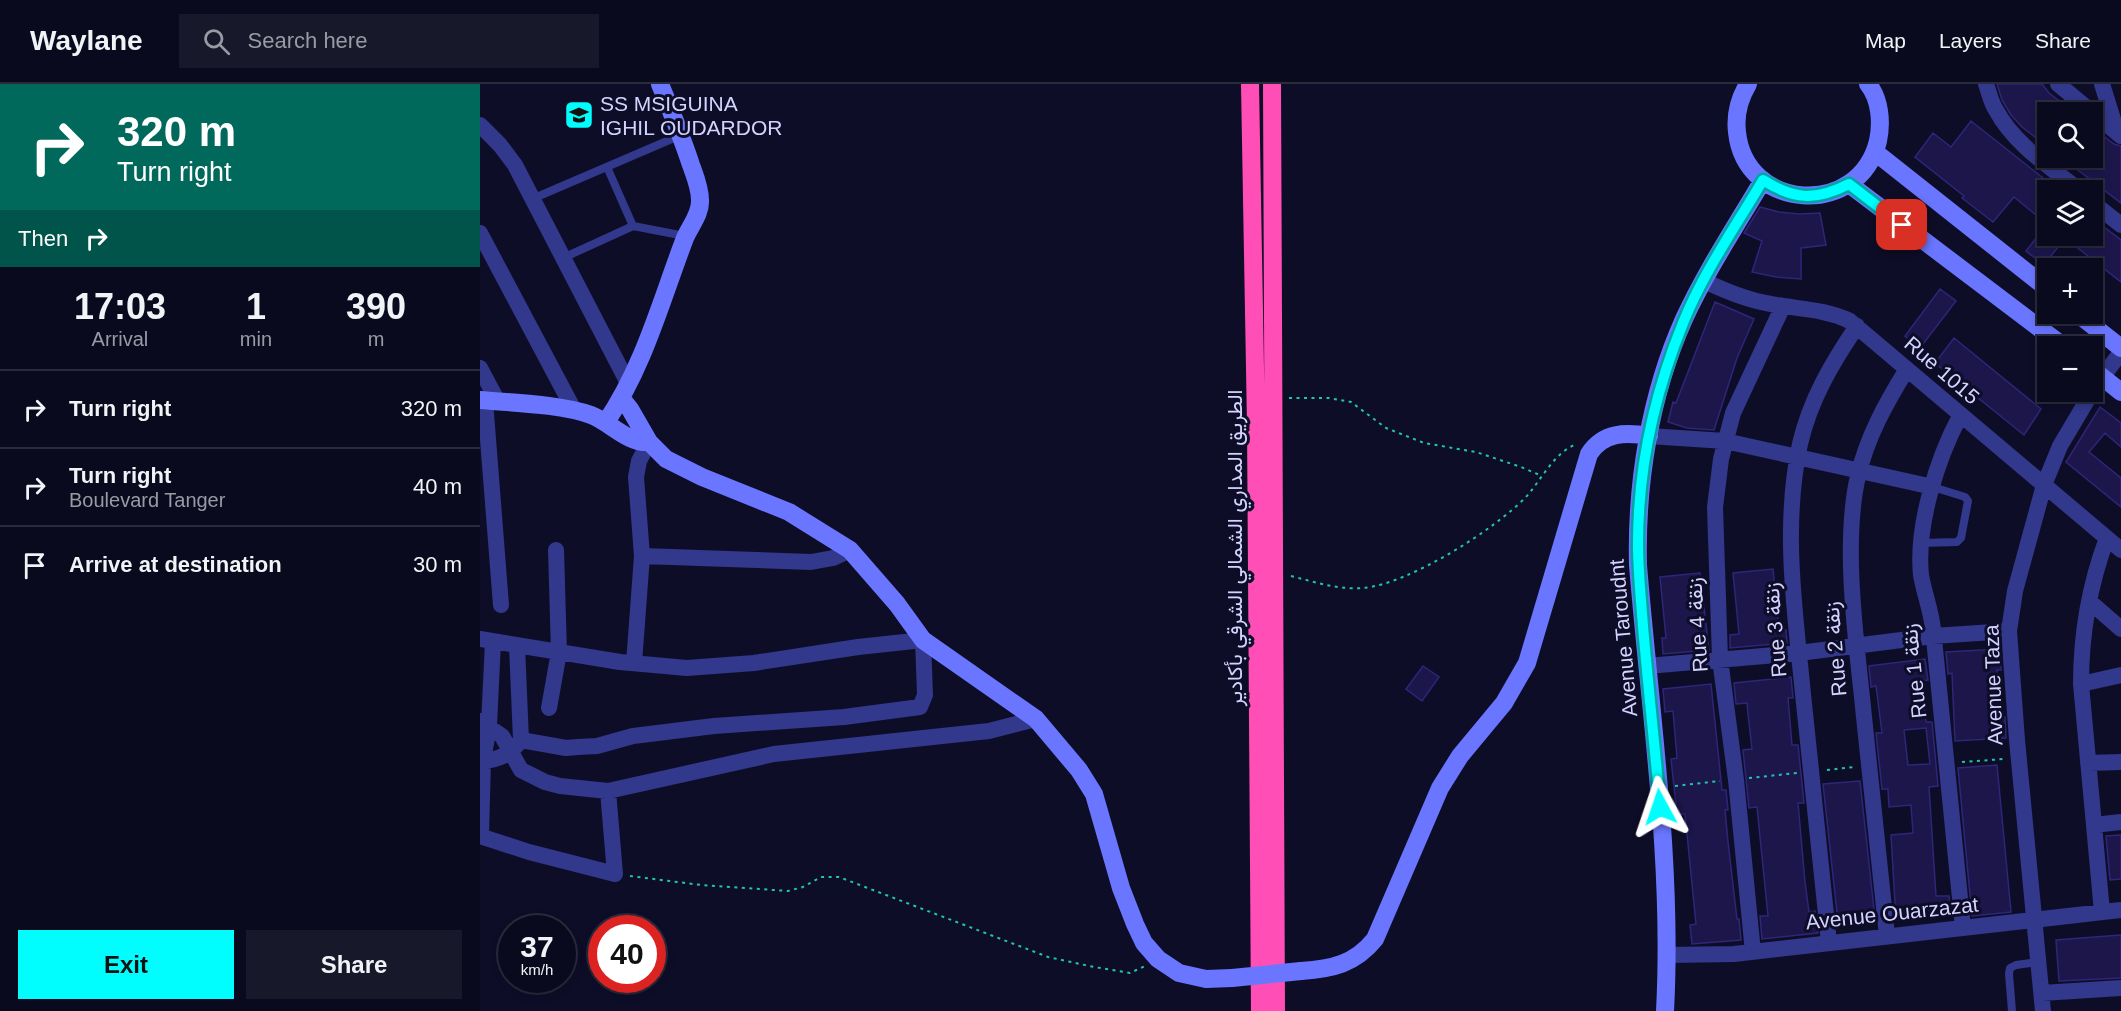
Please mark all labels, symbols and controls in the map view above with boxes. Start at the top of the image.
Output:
search box [179,14,599,68]
text: Waylane [30,25,143,56]
icon: search [200,25,233,58]
text: Search here [248,28,367,53]
text: Map [1865,29,1906,52]
text: Layers [1939,29,2002,52]
text: Share [2035,29,2091,52]
place label: SS MSIGUINA IGHIL OUDARDOR [600,92,782,139]
school or university icon: SS MSIGUINA IGHIL OUDARDOR [563,99,595,131]
map controls [2037,102,2103,402]
button: search [2037,102,2103,168]
icon: right [18,108,96,186]
text: 320 m [117,108,236,155]
text: Turn right [117,157,232,187]
button: layers [2037,180,2103,246]
pin [1876,199,1927,250]
icon: arrive [1885,208,1918,241]
icon: right [80,222,113,255]
text: Then [18,226,68,251]
button: + [2037,258,2103,324]
text: 17:03 [74,286,166,327]
text: 1 [246,286,266,327]
text: 390 [346,286,406,327]
text: Arrival [92,328,148,350]
text: min [240,328,272,350]
text: m [368,328,384,350]
street label: Rue 1015 [1900,331,1984,409]
button: − [2037,336,2103,402]
street label: الطريق المداري الشمالي الشرقي بأكادير [1223,390,1252,707]
icon: right [18,393,51,426]
text: Turn right [69,396,171,421]
text: 320 m [401,396,462,421]
text: Turn right [69,463,171,488]
icon: right [18,471,51,504]
text: 40 m [413,474,462,499]
text: Boulevard Tanger [69,489,225,511]
icon: arrive [18,549,51,582]
text: Arrive at destination [69,552,282,577]
text: 30 m [413,552,462,577]
street label: Avenue Taroudnt [1605,558,1641,718]
street label: Rue 4 زنقة [1682,577,1714,673]
street label: Rue 3 زنقة [1759,582,1793,678]
street label: Rue 2 زنقة [1819,601,1853,697]
street label: Rue 1 زنقة [1898,622,1932,719]
street label: Avenue Taza [1979,624,2007,746]
position arrow [1628,775,1692,839]
street label: Avenue Ouarzazat [1804,892,1980,934]
speed limit sign: 40 [588,915,666,993]
button: Exit [18,930,234,999]
button: Share [246,930,462,999]
text: 37 [520,930,554,963]
text: km/h [521,961,553,978]

